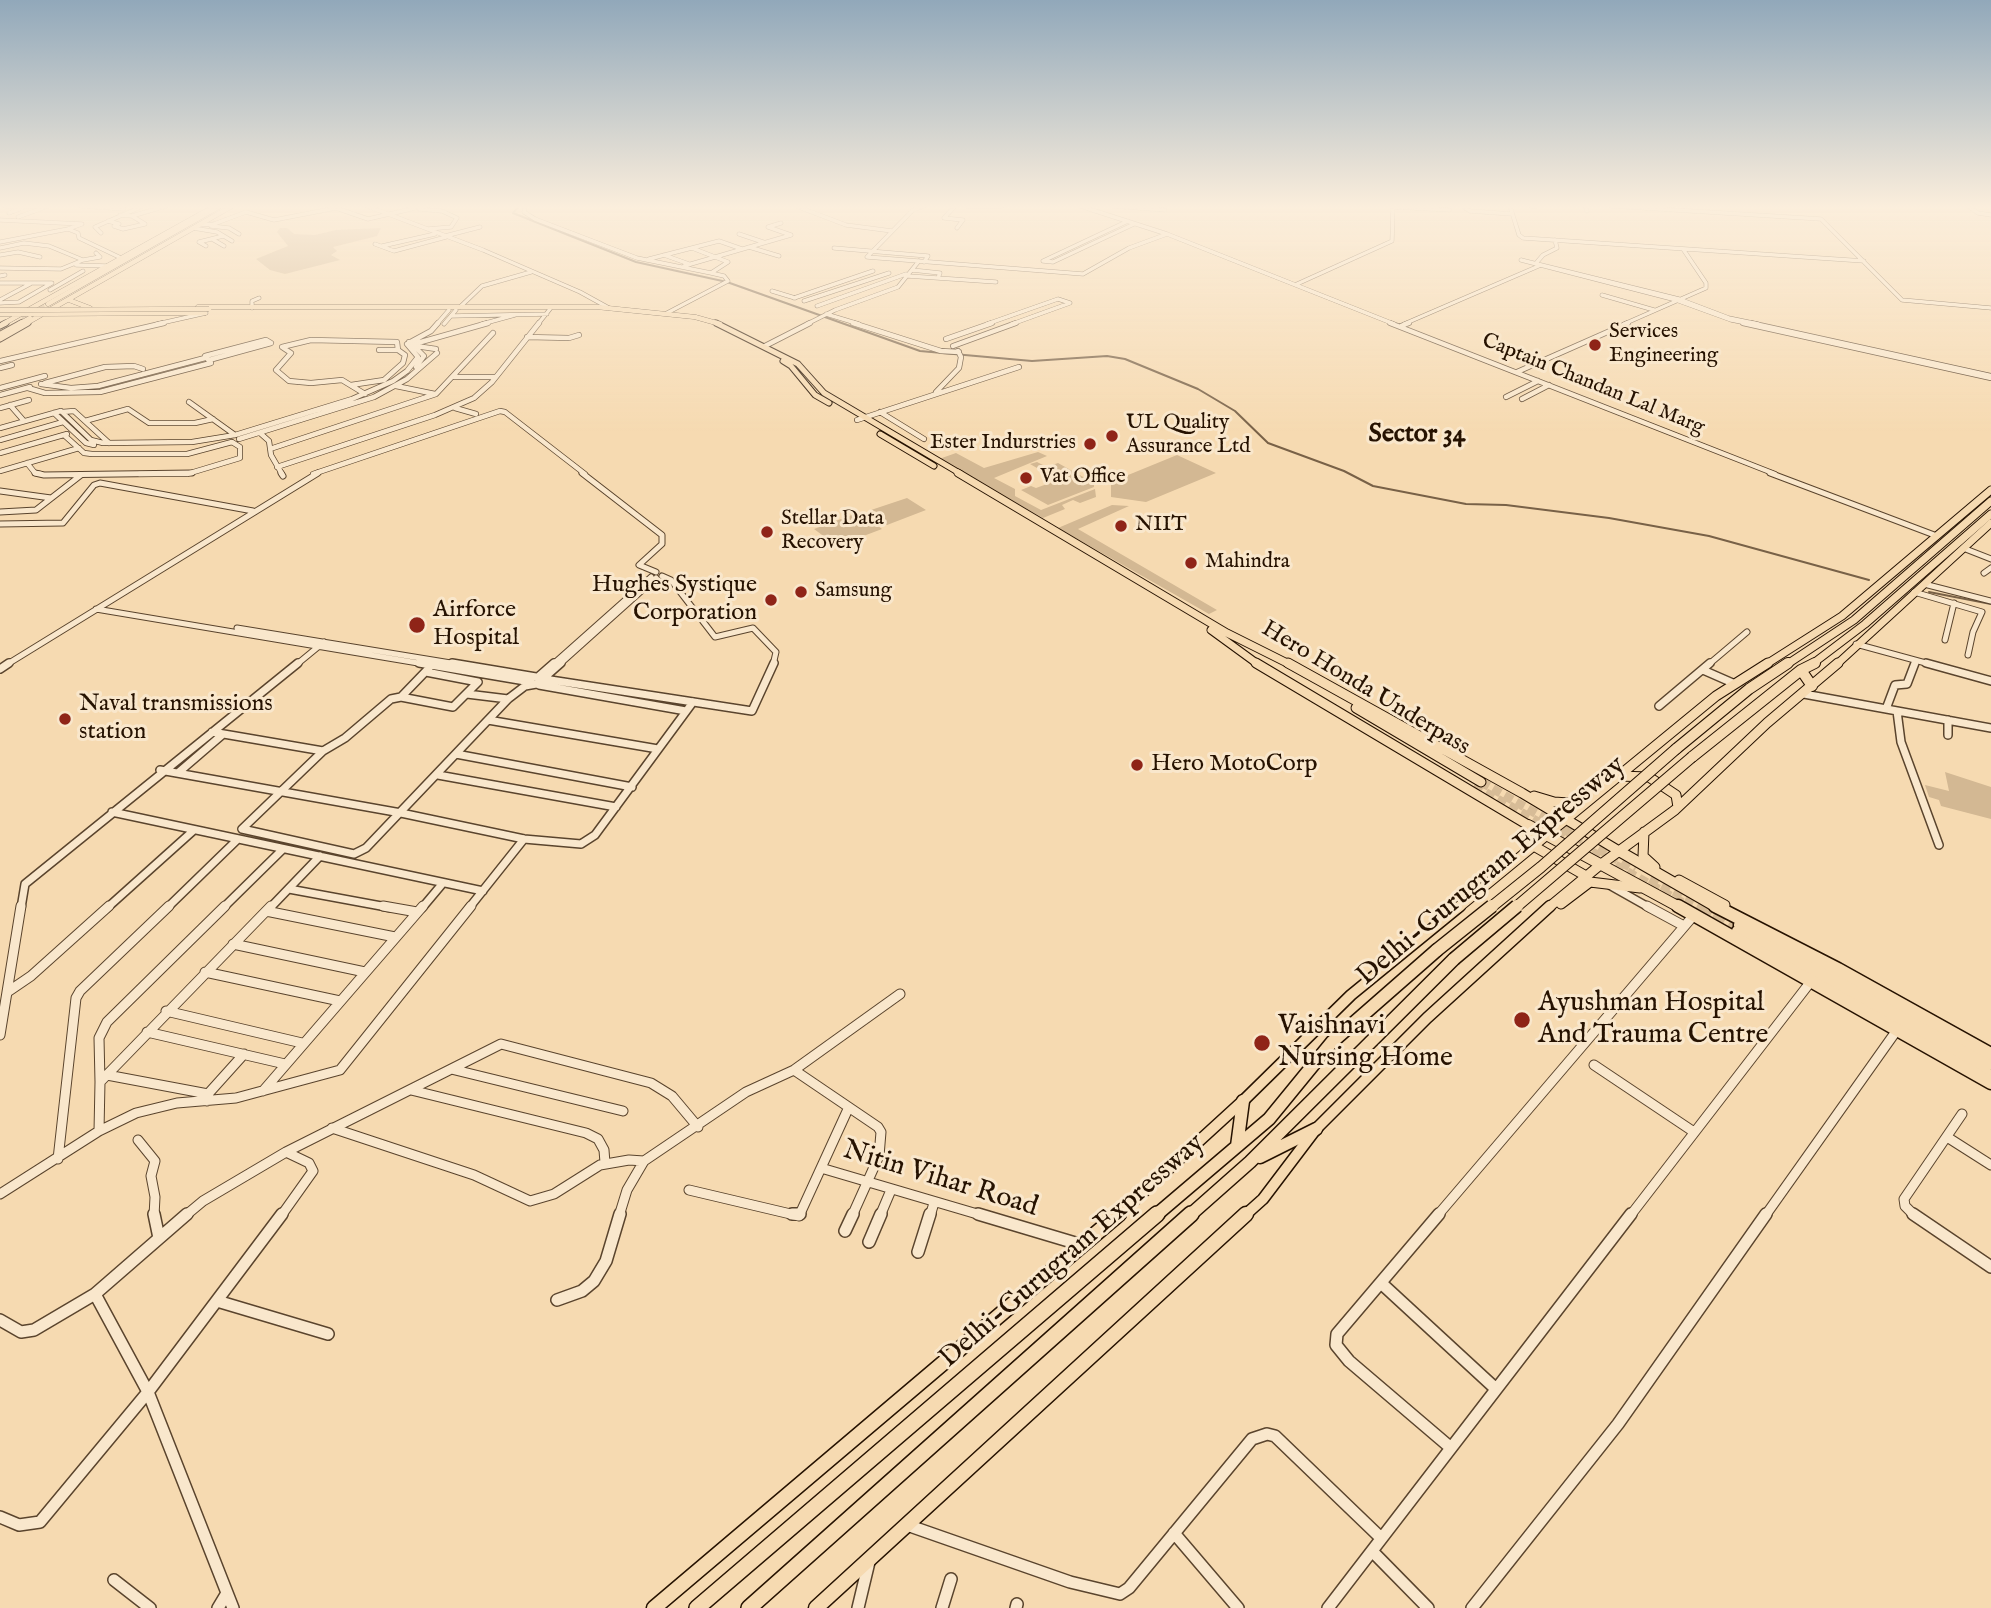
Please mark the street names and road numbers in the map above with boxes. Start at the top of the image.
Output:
street label: Captain Chandan Lal Marg [1478,329,1708,441]
street label: Hero Honda Underpass [1256,615,1474,763]
street label: Delhi-Gurugram Expressway [1351,750,1633,994]
street label: Delhi-Gurugram Expressway [934,1128,1212,1376]
street label: Nitin Vihar Road [839,1134,1041,1226]

